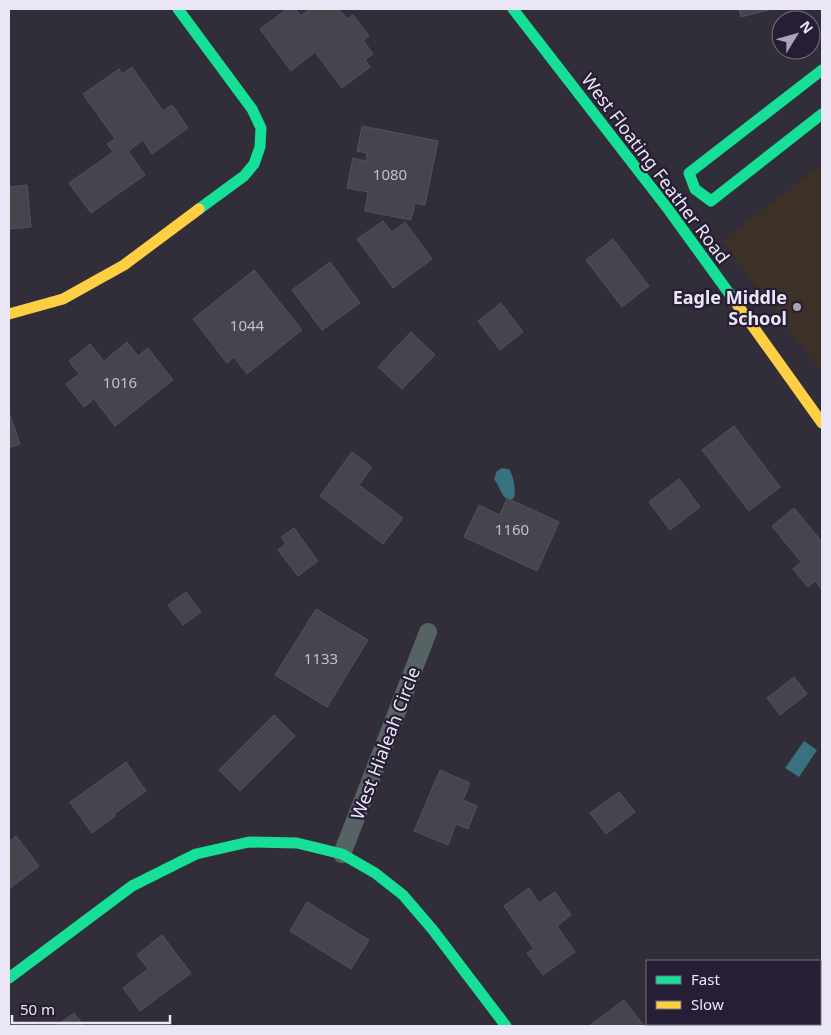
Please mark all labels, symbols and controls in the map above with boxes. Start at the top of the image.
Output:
north arrow [771,10,821,60]
text: N [796,17,818,37]
street label: West Floating Feather Road [577,68,735,268]
house number: 1080 [373,164,407,184]
place label: Eagle Middle School [673,285,787,330]
marker: Eagle Middle School [791,301,803,313]
house number: 1044 [230,315,265,335]
house number: 1016 [103,372,137,392]
house number: 1160 [495,519,529,539]
house number: 1133 [304,648,338,668]
street label: West Hialeah Circle [345,663,425,823]
legend [646,960,821,1025]
text: Fast [691,969,720,989]
scale bar [12,992,170,1024]
text: Slow [691,994,724,1014]
text: 50 m [20,999,55,1019]

